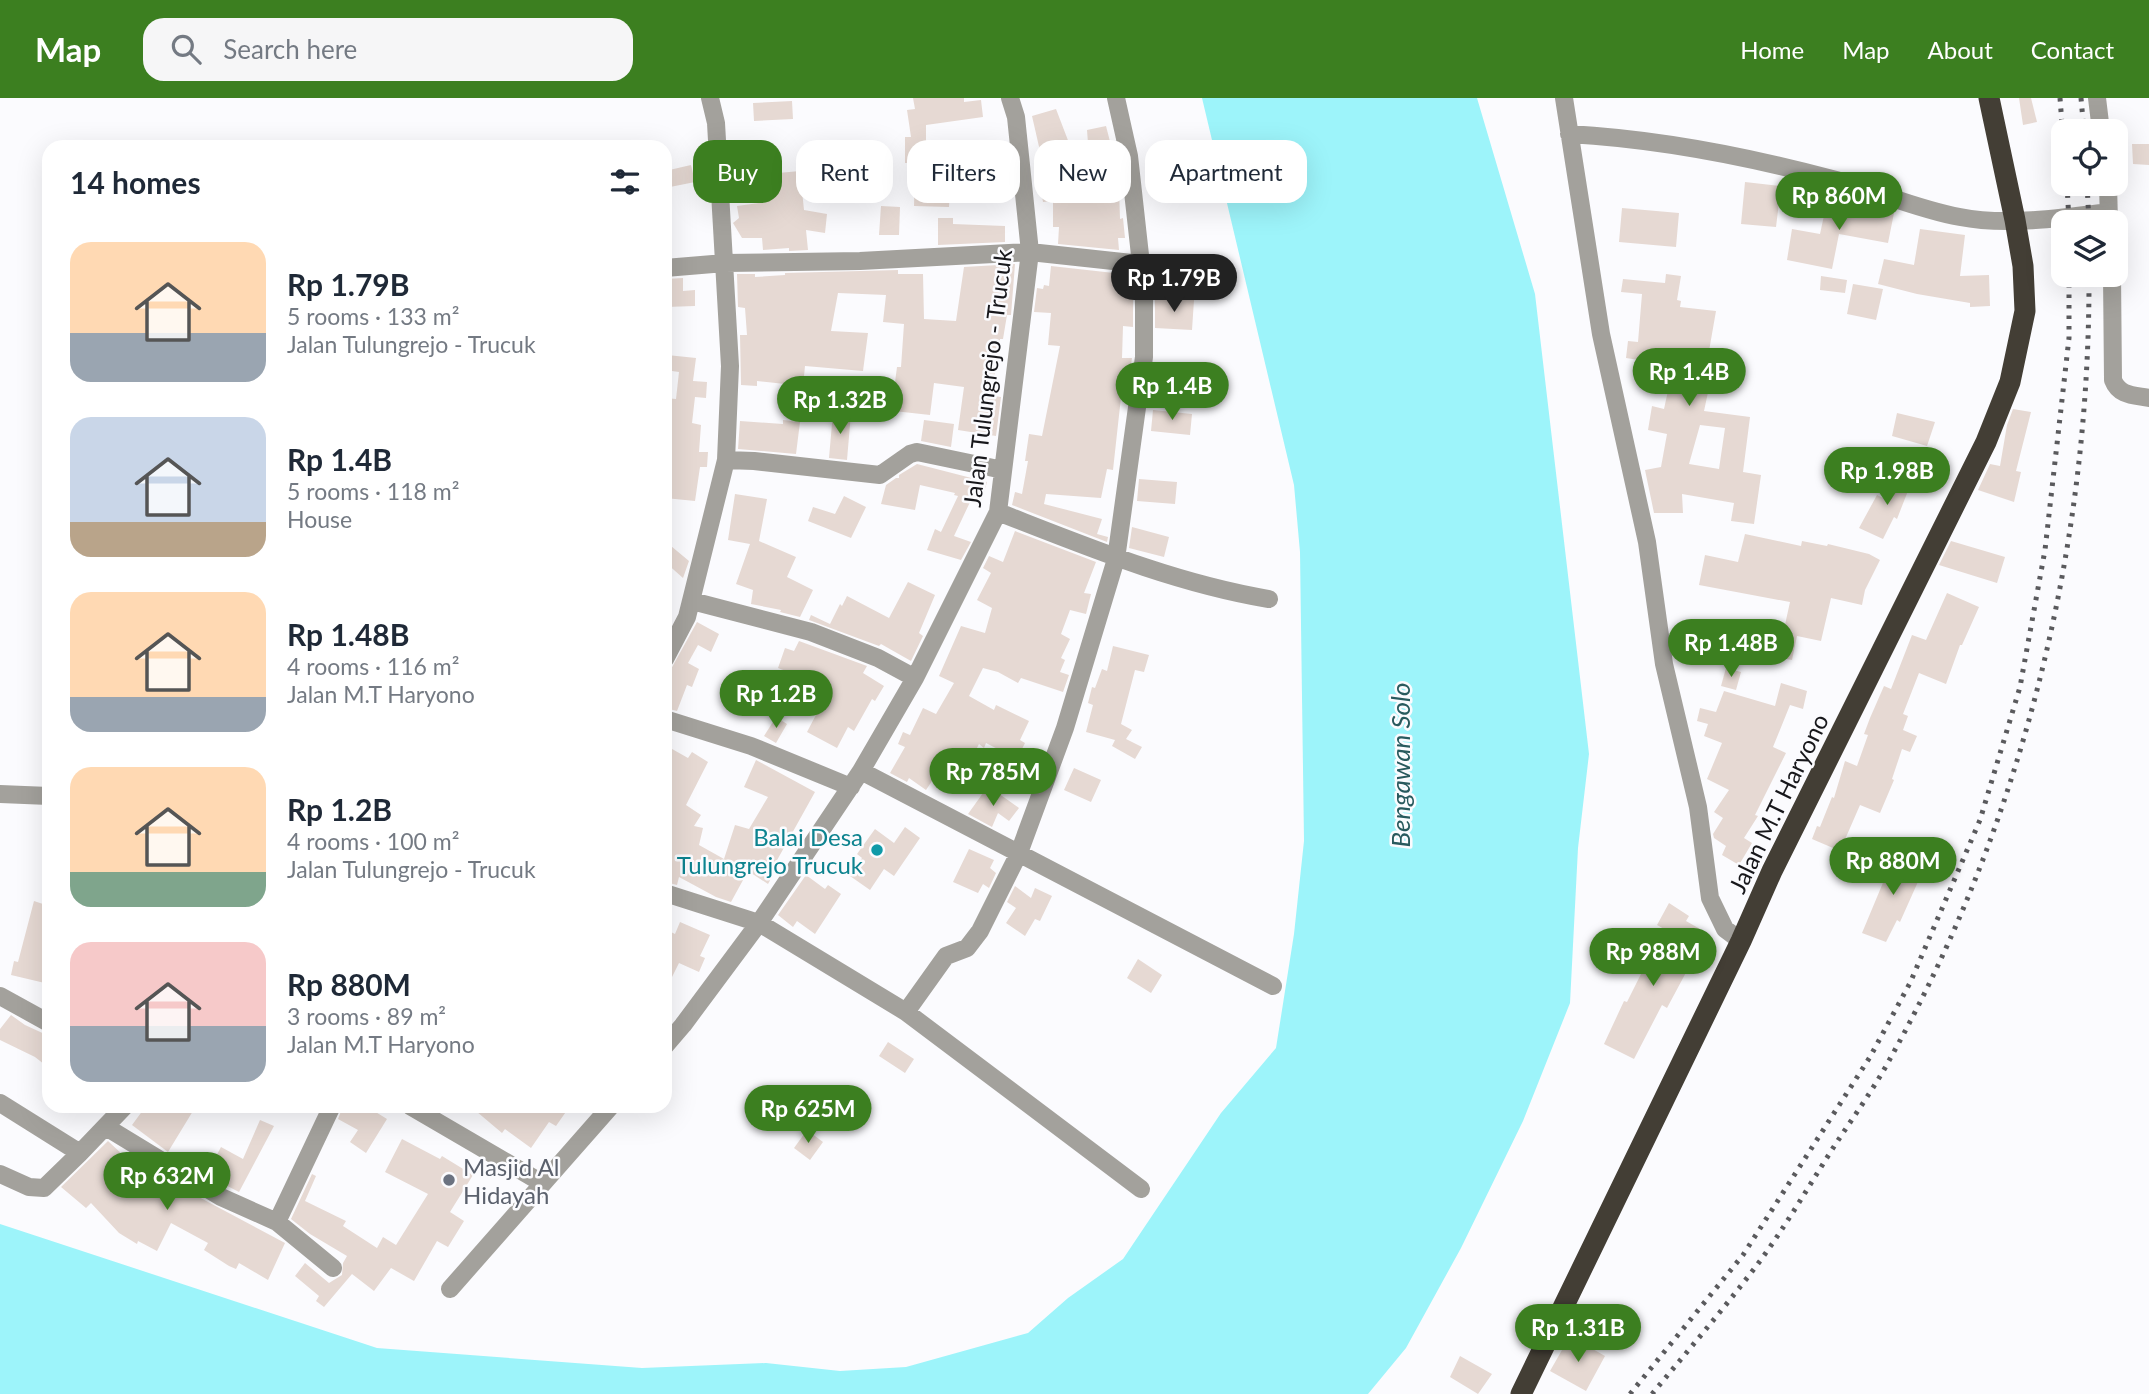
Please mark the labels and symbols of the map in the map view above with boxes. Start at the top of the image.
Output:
pin: Rp 860M [1774,172,1904,232]
street label: Jalan Tulungrejo - Trucuk [957,247,1017,509]
pin: Rp 1.79B [1102,254,1246,314]
pin: Rp 1.4B [1624,348,1754,408]
pin: Rp 1.4B [1107,362,1237,422]
pin: Rp 1.32B [768,376,912,436]
pin: Rp 1.98B [1815,448,1959,507]
pin: Rp 1.48B [1659,620,1803,679]
pin: Rp 1.2B [711,670,841,730]
water label: Bengawan Solo [1384,683,1416,847]
street label: Jalan M.T Haryono [1722,709,1834,897]
pin: Rp 785M [928,748,1058,808]
place label: Balai Desa Tulungrejo Trucuk [677,822,864,879]
pin: Rp 880M [1828,838,1958,897]
marker: Balai Desa Tulungrejo Trucuk [869,842,885,858]
pin: Rp 988M [1588,928,1718,988]
pin: Rp 625M [743,1086,873,1145]
pin: Rp 632M [102,1152,232,1212]
place label: Masjid Al Hidayah [463,1152,559,1209]
marker: Masjid Al Hidayah [441,1172,457,1188]
pin: Rp 1.31B [1506,1304,1650,1364]

